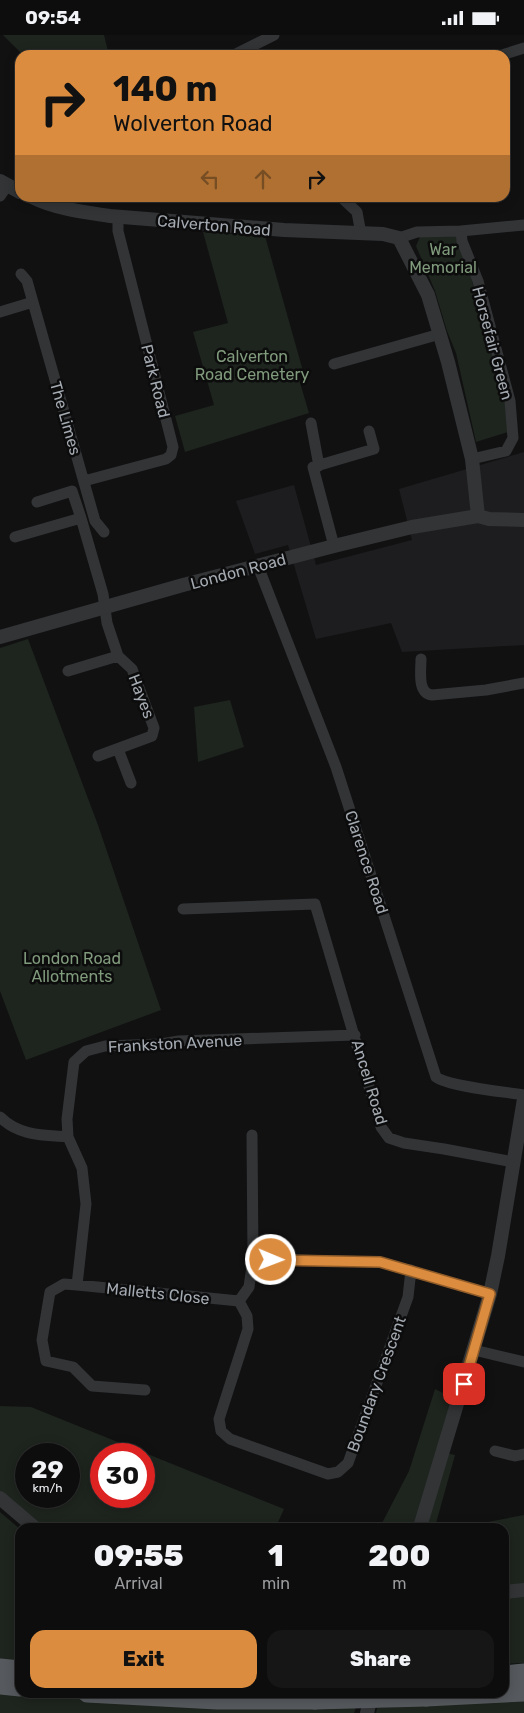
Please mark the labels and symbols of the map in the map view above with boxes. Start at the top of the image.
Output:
street label: Calverton Road [156,211,272,240]
park label: War Memorial [409,240,477,277]
street label: Horsefair Green [468,284,517,402]
street label: Park Road [137,342,174,420]
park label: Calverton Road Cemetery [195,347,310,384]
street label: The Limes [46,379,85,457]
street label: London Road [188,550,288,593]
street label: Hayes [124,671,159,721]
street label: Clarence Road [341,808,392,916]
park label: London Road Allotments [23,949,121,986]
street label: Frankston Avenue [107,1030,243,1057]
street label: Ancell Road [348,1037,391,1127]
position arrow [244,1233,296,1285]
street label: Malletts Close [105,1279,211,1308]
street label: Boundary Crescent [343,1314,410,1455]
pin [443,1363,485,1405]
speed limit sign: 30 [90,1443,155,1508]

